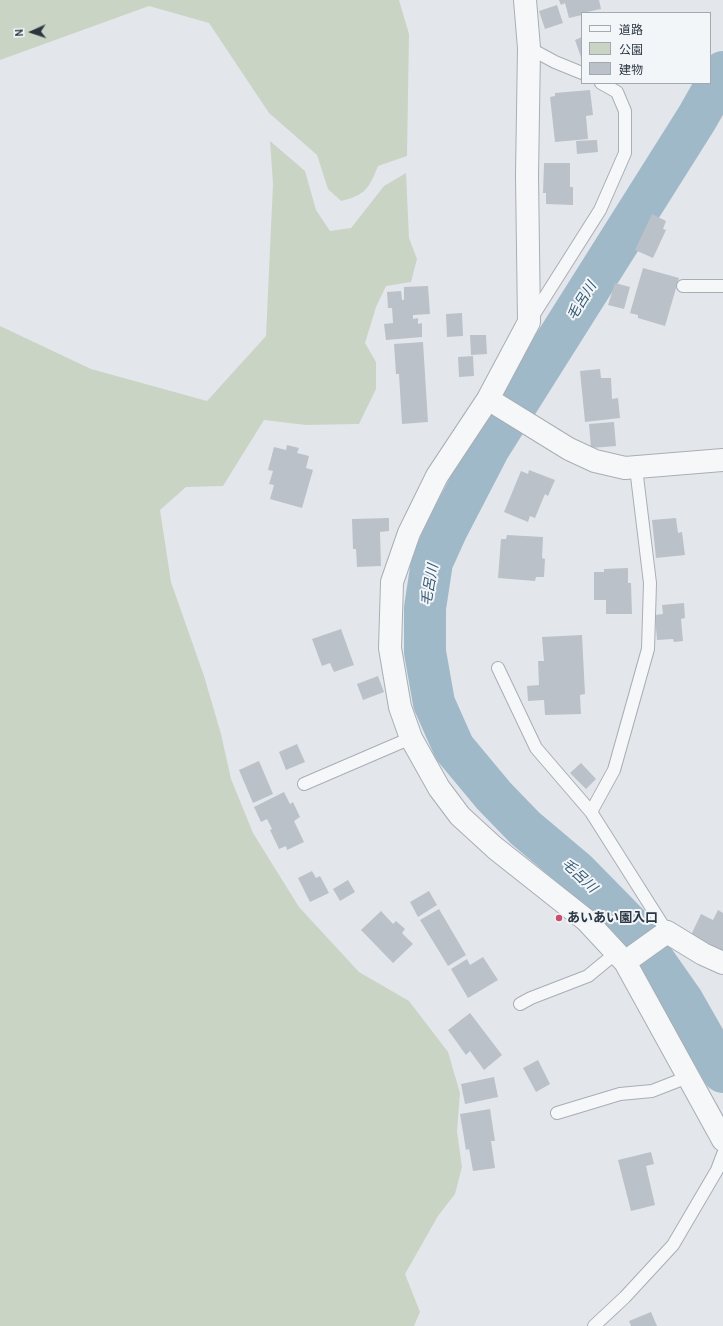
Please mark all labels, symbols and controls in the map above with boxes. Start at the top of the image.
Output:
north arrow [12,12,52,52]
legend [581,12,711,84]
text: 道路 [619,23,643,37]
text: N [13,28,26,37]
text: 公園 [619,43,643,57]
text: 建物 [619,63,643,77]
water label: 毛呂川 [564,279,600,323]
water label: 毛呂川 [418,563,442,607]
water label: 毛呂川 [558,856,600,896]
place label: あいあい園入口 [567,910,658,926]
marker: あいあい園入口 [554,913,564,923]

